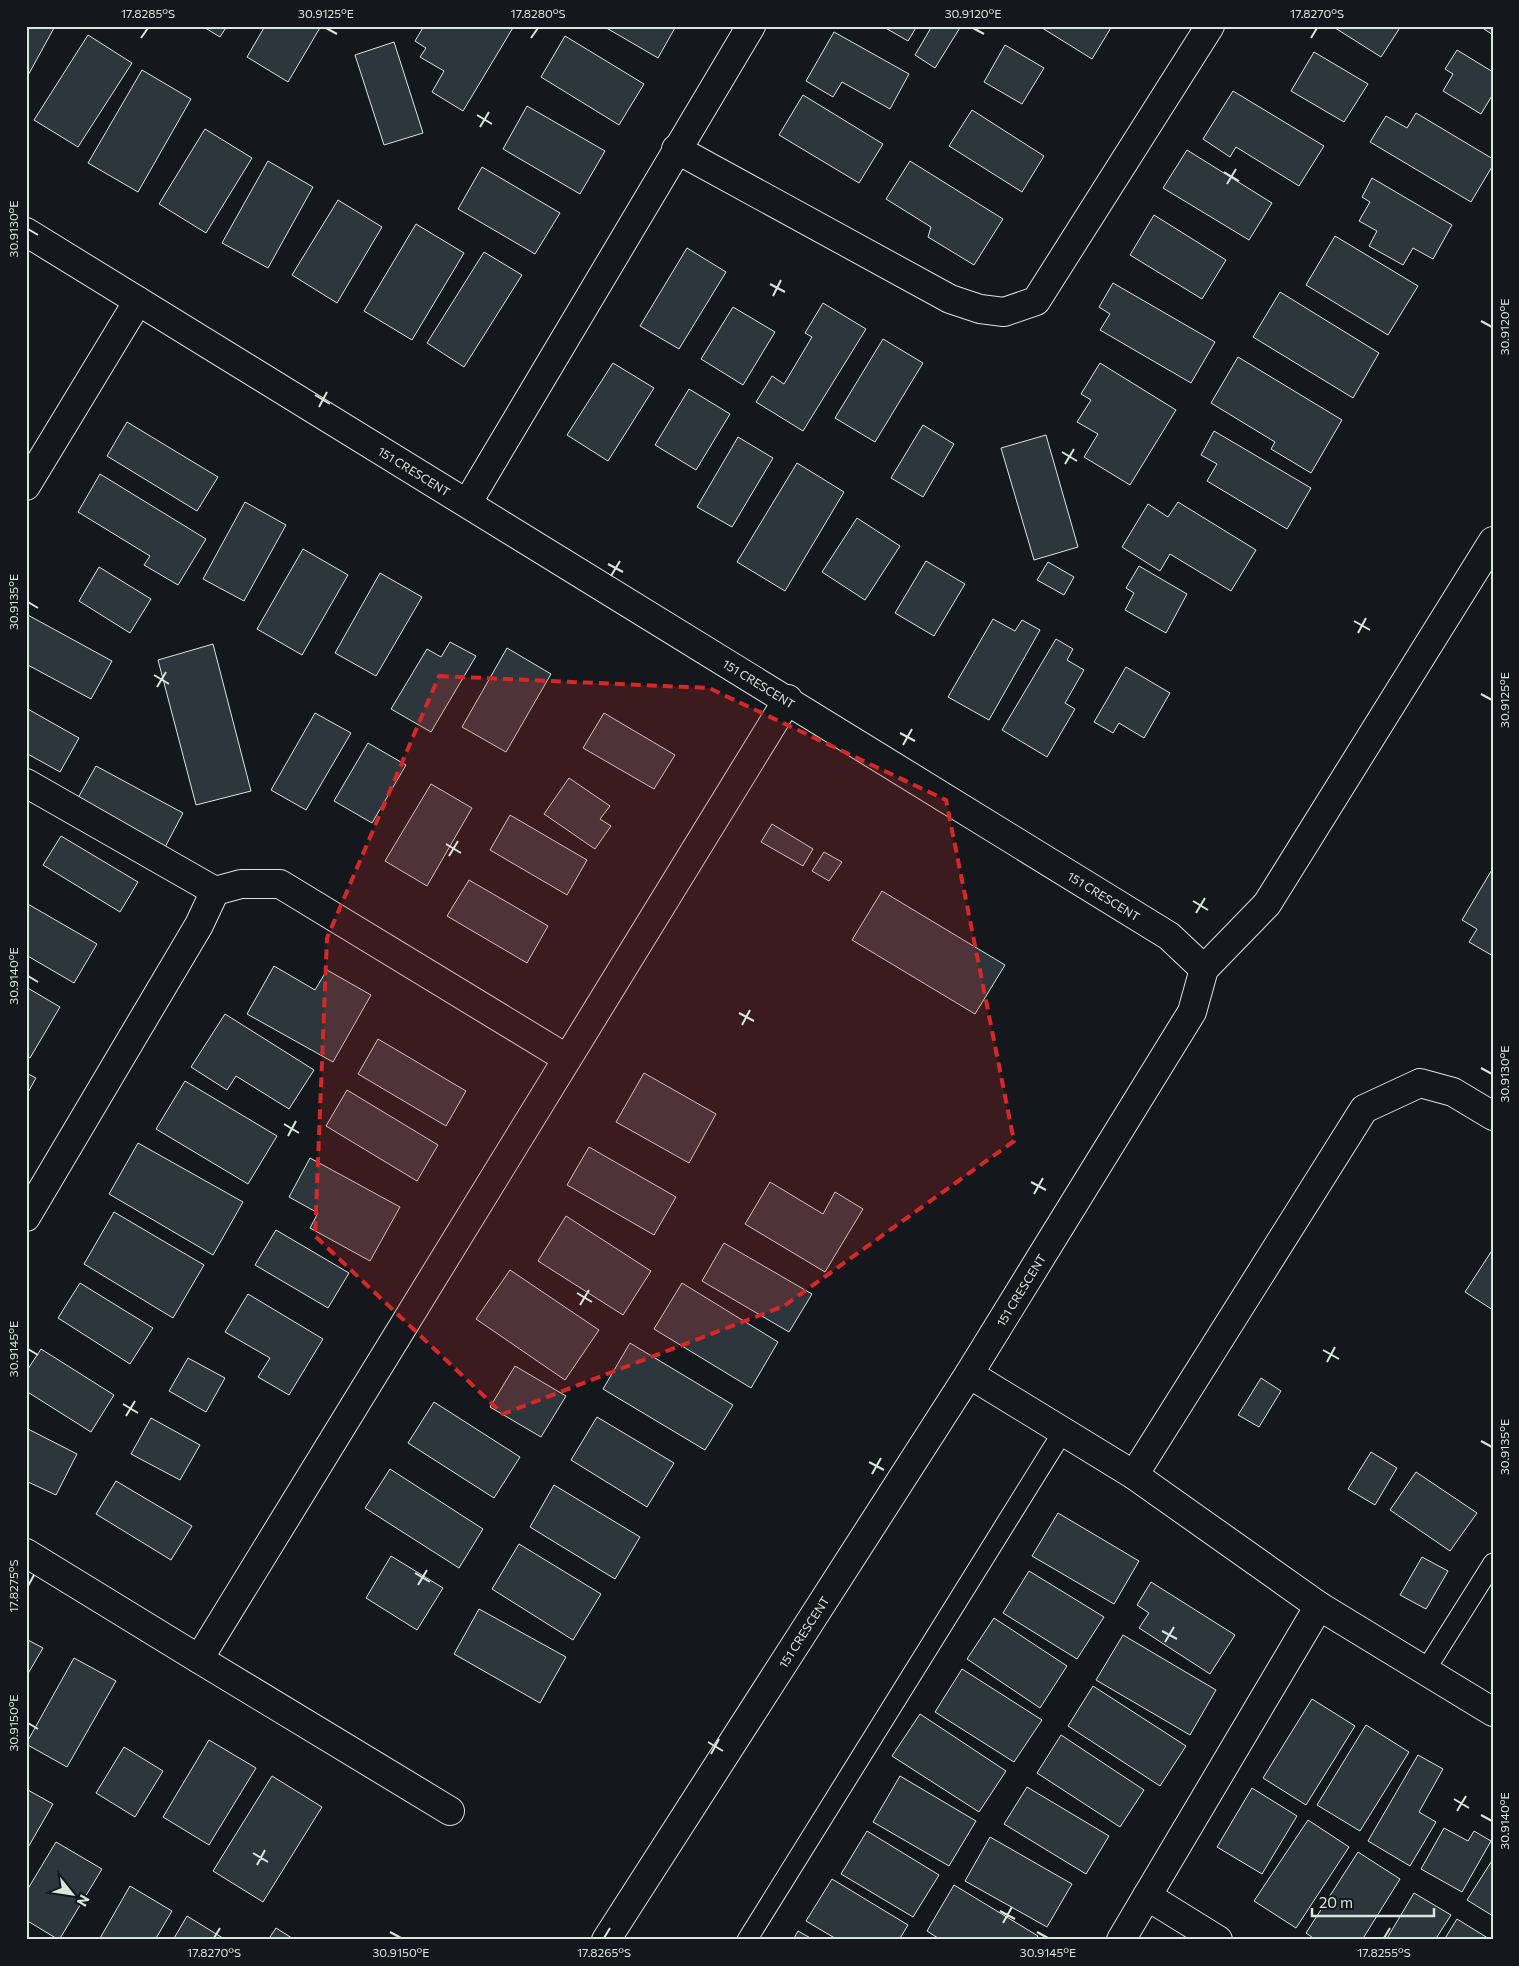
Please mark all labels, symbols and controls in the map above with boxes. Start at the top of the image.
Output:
text: 17.8285°S [121,6,175,20]
text: 30.9125°E [298,6,354,20]
text: 17.8280°S [511,6,565,20]
text: 30.9120°E [945,6,1001,20]
text: 17.8270°S [1290,6,1344,20]
text: 30.9130°E [6,201,20,257]
text: 30.9120°E [1497,299,1511,355]
street label: 151 CRESCENT [376,444,453,499]
text: 30.9135°E [6,574,20,630]
street label: 151 CRESCENT [720,656,798,711]
text: 30.9125°E [1497,672,1511,728]
street label: 151 CRESCENT [1065,868,1143,924]
text: 30.9140°E [6,947,20,1005]
text: 30.9130°E [1497,1046,1511,1102]
street label: 151 CRESCENT [993,1251,1048,1329]
text: 30.9145°E [6,1321,20,1377]
text: 30.9135°E [1497,1419,1511,1475]
text: 17.8275°S [6,1559,20,1613]
street label: 151 CRESCENT [776,1593,832,1670]
text: 30.9150°E [6,1695,20,1751]
text: 30.9140°E [1497,1792,1511,1850]
north arrow [48,1868,98,1918]
scale bar [1312,1886,1434,1918]
text: N [74,1892,94,1910]
text: 20 m [1319,1893,1353,1911]
text: 17.8270°S [187,1945,241,1959]
text: 30.9150°E [373,1945,429,1959]
text: 17.8265°S [577,1945,631,1959]
text: 30.9145°E [1020,1945,1076,1959]
text: 17.8255°S [1357,1945,1411,1959]

